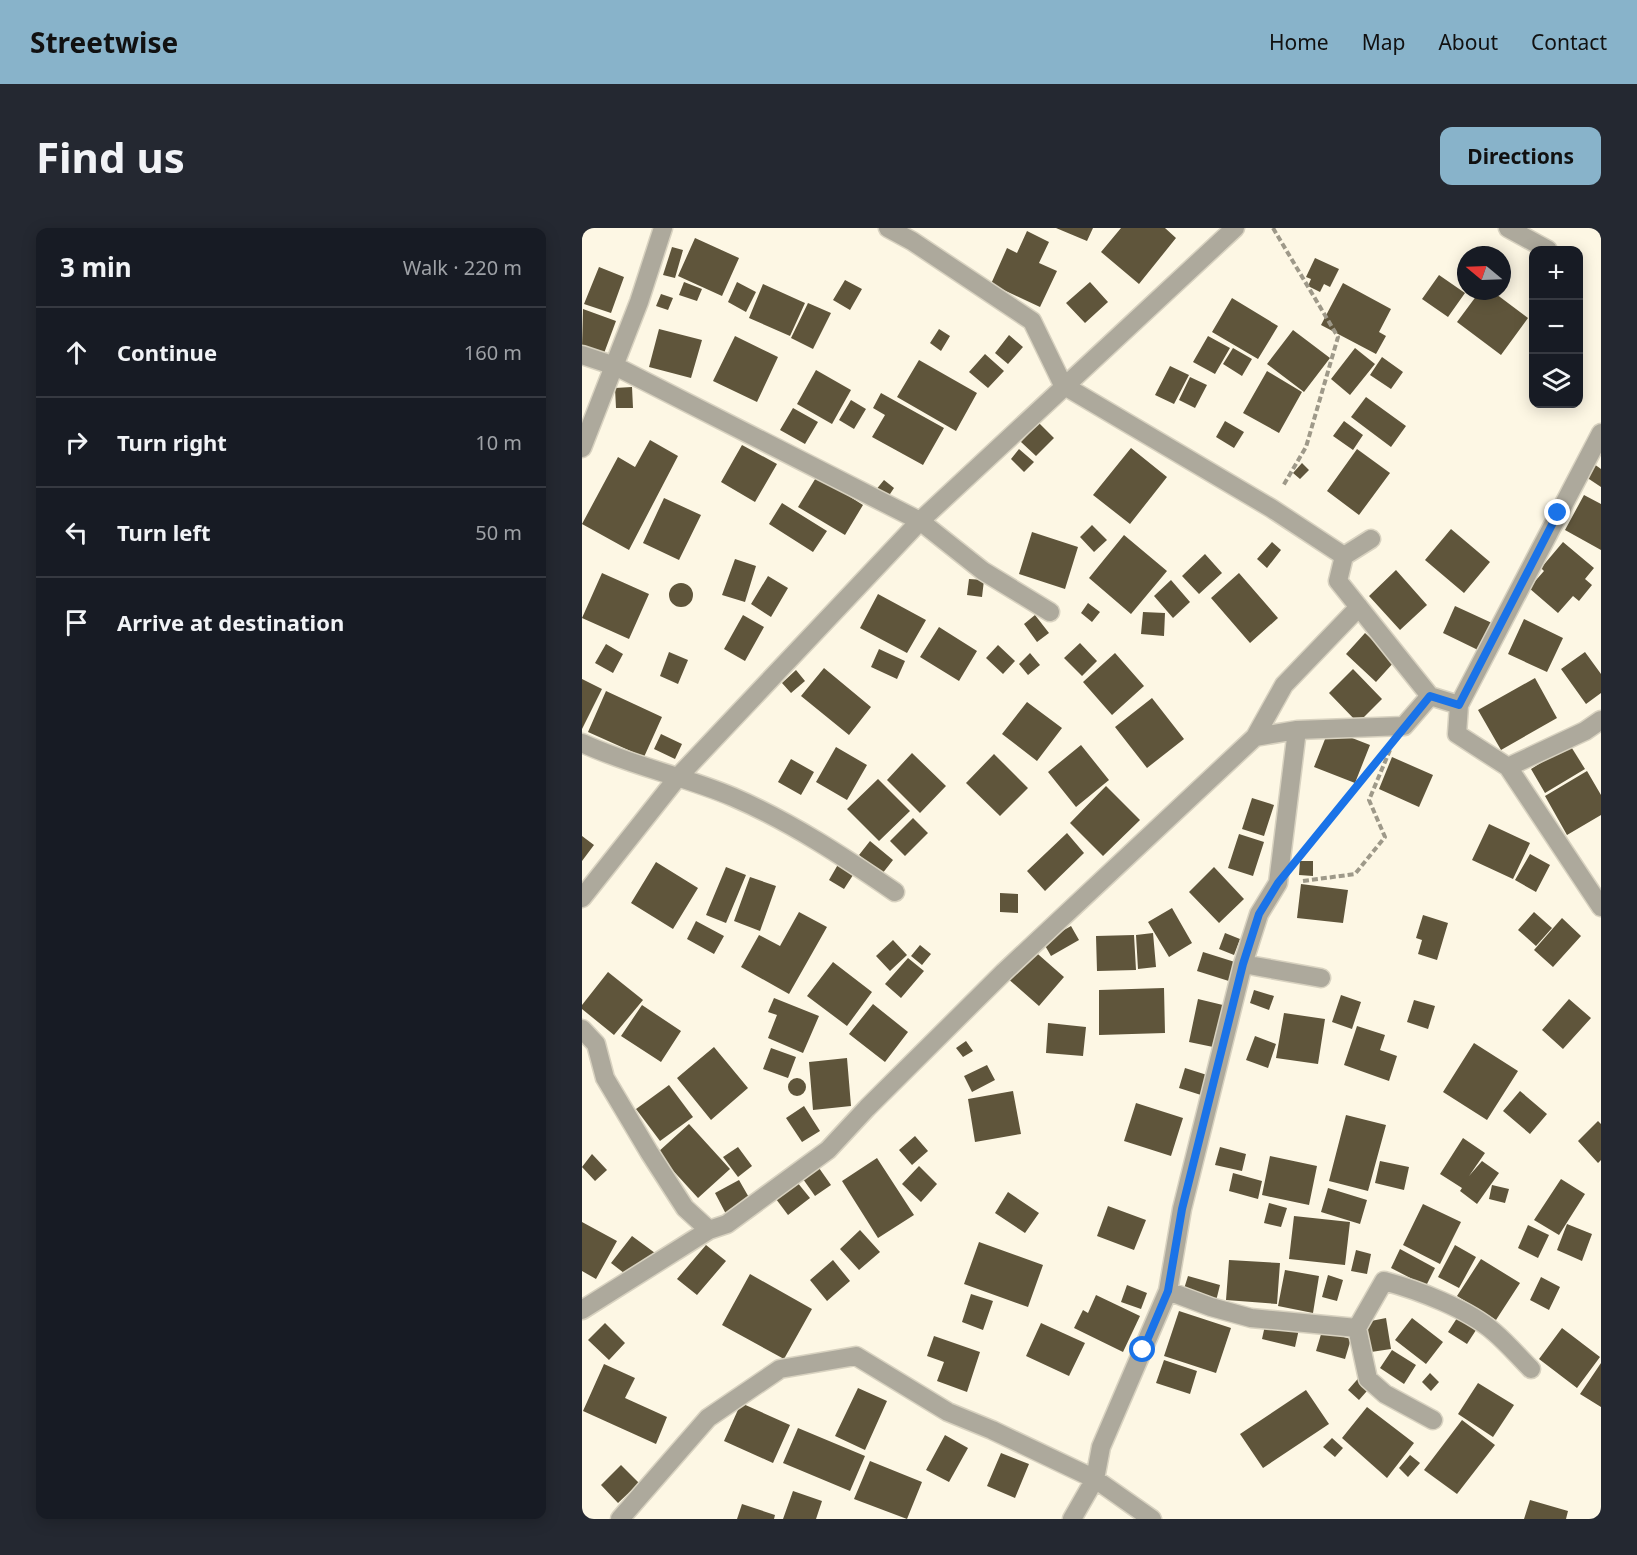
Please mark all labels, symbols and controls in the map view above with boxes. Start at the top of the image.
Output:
text: Streetwise [30,23,178,61]
text: Home [1269,28,1329,56]
text: Map [1362,28,1405,56]
text: About [1438,28,1498,56]
text: Contact [1531,28,1607,56]
button: Directions [1440,127,1601,185]
text: Find us [36,128,185,185]
north arrow [1457,246,1511,300]
map controls [1529,246,1583,408]
button: + [1529,246,1583,300]
text: 3 min [60,249,132,285]
text: Walk · 220 m [403,254,522,281]
button: − [1529,300,1583,354]
icon: ahead [60,336,93,369]
text: Continue [117,337,217,367]
text: 160 m [464,339,522,366]
button: layers [1529,354,1583,408]
icon: right [60,426,93,459]
text: Turn right [117,427,227,457]
text: 10 m [475,429,522,456]
route end [1544,499,1570,525]
icon: left [60,516,93,549]
text: Turn left [117,517,211,547]
text: 50 m [475,519,522,546]
icon: arrive [60,606,93,639]
text: Arrive at destination [117,607,344,637]
route start [1129,1336,1155,1362]

